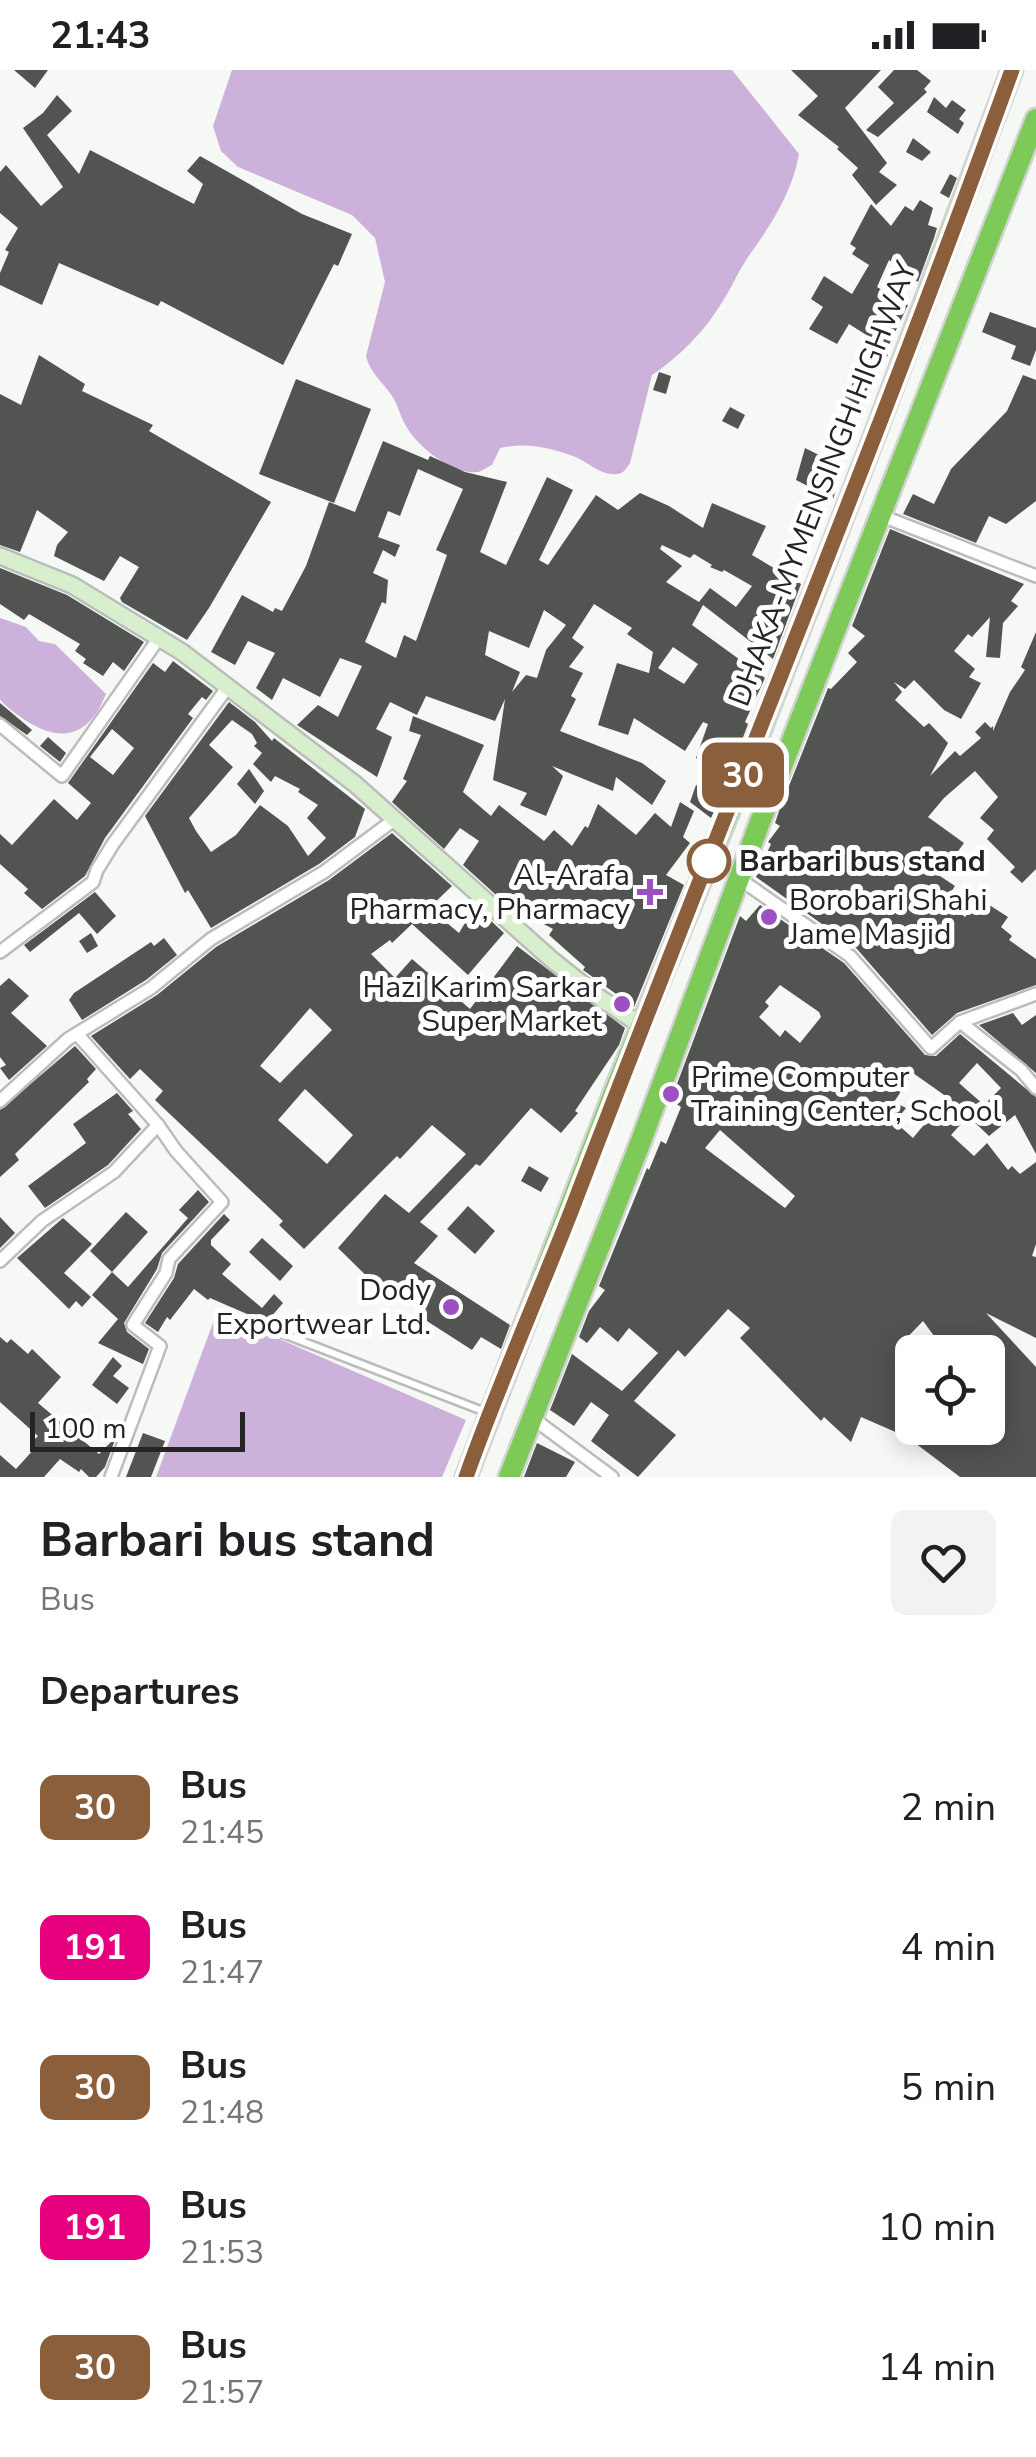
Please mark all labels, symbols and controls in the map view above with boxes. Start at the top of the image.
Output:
text: 21:43 [50,10,151,61]
street label: DHAKA-MYMENSINGH HIGHWAY [719,255,927,712]
line badge: 30 [698,742,788,808]
text: 30 [722,752,764,799]
marker: Barbari bus stand [688,840,730,882]
place label: Barbari bus stand [739,841,986,882]
place label: Al-Arafa Pharmacy, Pharmacy [350,855,631,930]
place label: Borobari Shahi Jame Masjid [788,880,987,955]
marker: Al-Arafa Pharmacy, Pharmacy [639,881,661,903]
marker: Borobari Shahi Jame Masjid [758,906,780,928]
place label: Hazi Karim Sarkar Super Market [362,967,602,1042]
marker: Hazi Karim Sarkar Super Market [611,993,633,1015]
place label: Prime Computer Training Center, School [691,1057,1001,1132]
marker: Prime Computer Training Center, School [660,1083,682,1105]
place label: Dody Exportwear Ltd. [216,1270,432,1345]
marker: Dody Exportwear Ltd. [440,1296,462,1318]
map controls [895,1335,1005,1445]
button: locate [895,1335,1005,1445]
scale bar [30,1407,245,1452]
text: 100 m [45,1410,127,1448]
text: Barbari bus stand [40,1507,435,1573]
button: heart [891,1510,996,1615]
text: Bus [40,1578,95,1621]
text: Departures [40,1666,239,1717]
text: Bus [180,1760,247,1811]
text: 2 min [901,1782,996,1833]
text: 30 [74,1784,116,1831]
text: 21:45 [180,1811,264,1854]
text: Bus [180,1900,247,1951]
text: 4 min [901,1922,996,1973]
text: 191 [63,1924,127,1971]
text: 21:47 [180,1951,264,1994]
text: Bus [180,2040,247,2091]
text: 5 min [901,2062,996,2113]
text: 30 [74,2064,116,2111]
text: 21:48 [180,2091,264,2134]
text: Bus [180,2180,247,2231]
text: 10 min [878,2202,996,2253]
text: 191 [63,2204,127,2251]
text: 21:53 [180,2231,264,2274]
text: Bus [180,2320,247,2371]
text: 14 min [878,2342,996,2393]
text: 30 [74,2344,116,2391]
text: 21:57 [180,2371,264,2414]

